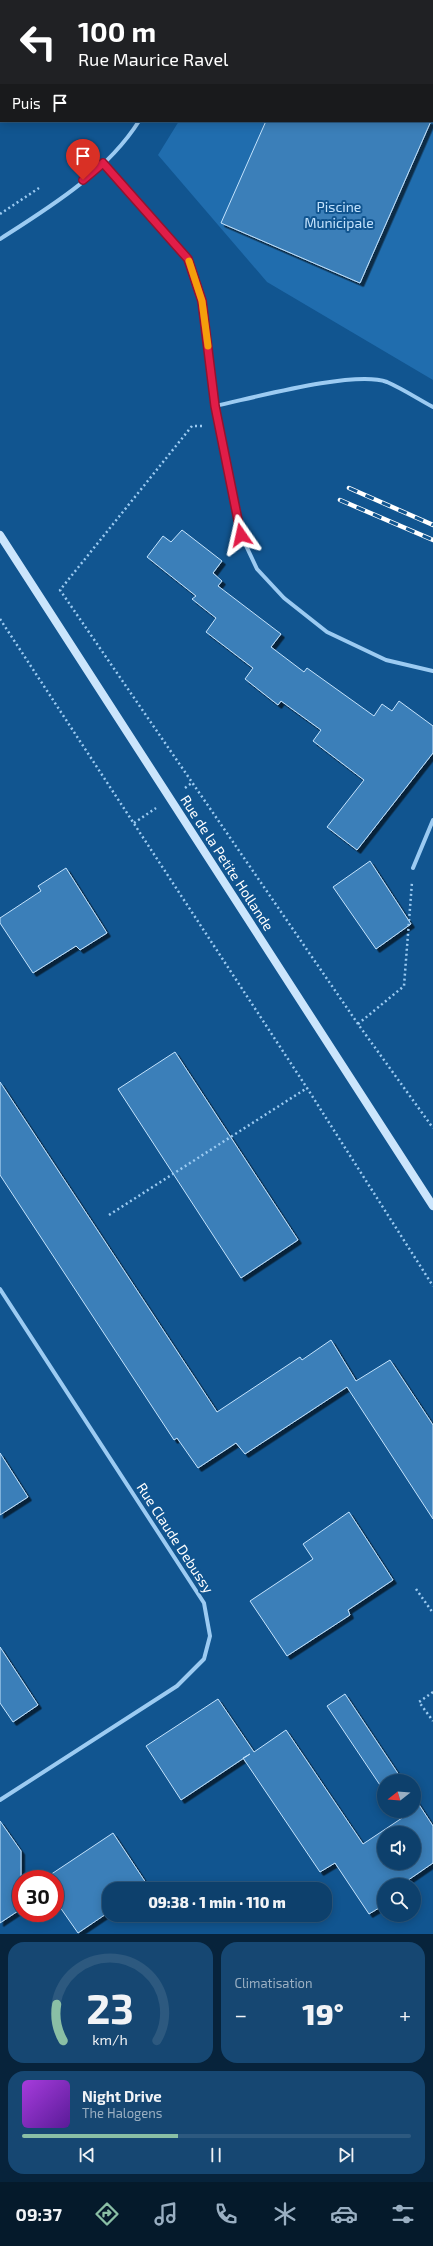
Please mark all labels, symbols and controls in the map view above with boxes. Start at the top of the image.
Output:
text: 100 m [78,14,156,48]
icon: left [12,16,64,68]
text: Rue Maurice Ravel [78,48,228,70]
icon: arrive [49,92,71,114]
text: Puis [12,94,41,112]
pin [66,139,100,180]
icon: arrive [72,145,94,167]
park label: Piscine Municipale [304,198,374,231]
position arrow [220,514,262,556]
street label: Rue de la Petite Hollande [177,792,278,934]
street label: Rue Claude Debussy [133,1479,218,1597]
north arrow [377,1774,421,1818]
map controls [377,1774,421,1922]
button: sound [377,1826,421,1870]
speed limit sign: 30 [12,1870,64,1922]
button: search [377,1878,421,1922]
text: 09:38 · 1 min · 110 m [148,1893,286,1911]
text: Climatisation [235,1975,313,1991]
text: 23 [86,1981,134,2031]
text: 19° [302,1995,344,2031]
text: − [235,2001,247,2027]
text: + [399,2001,411,2027]
text: km/h [93,2030,128,2047]
text: Night Drive [82,2087,162,2105]
text: The Halogens [82,2105,162,2121]
icon: previous [76,2144,98,2166]
icon: pause [205,2144,227,2166]
icon: next [335,2144,357,2166]
icon: directions [93,2200,121,2228]
icon: music [152,2200,180,2228]
icon: phone [212,2200,240,2228]
icon: climate [271,2200,299,2228]
icon: car [330,2200,358,2228]
icon: filters [389,2200,417,2228]
text: 09:37 [16,2203,62,2225]

